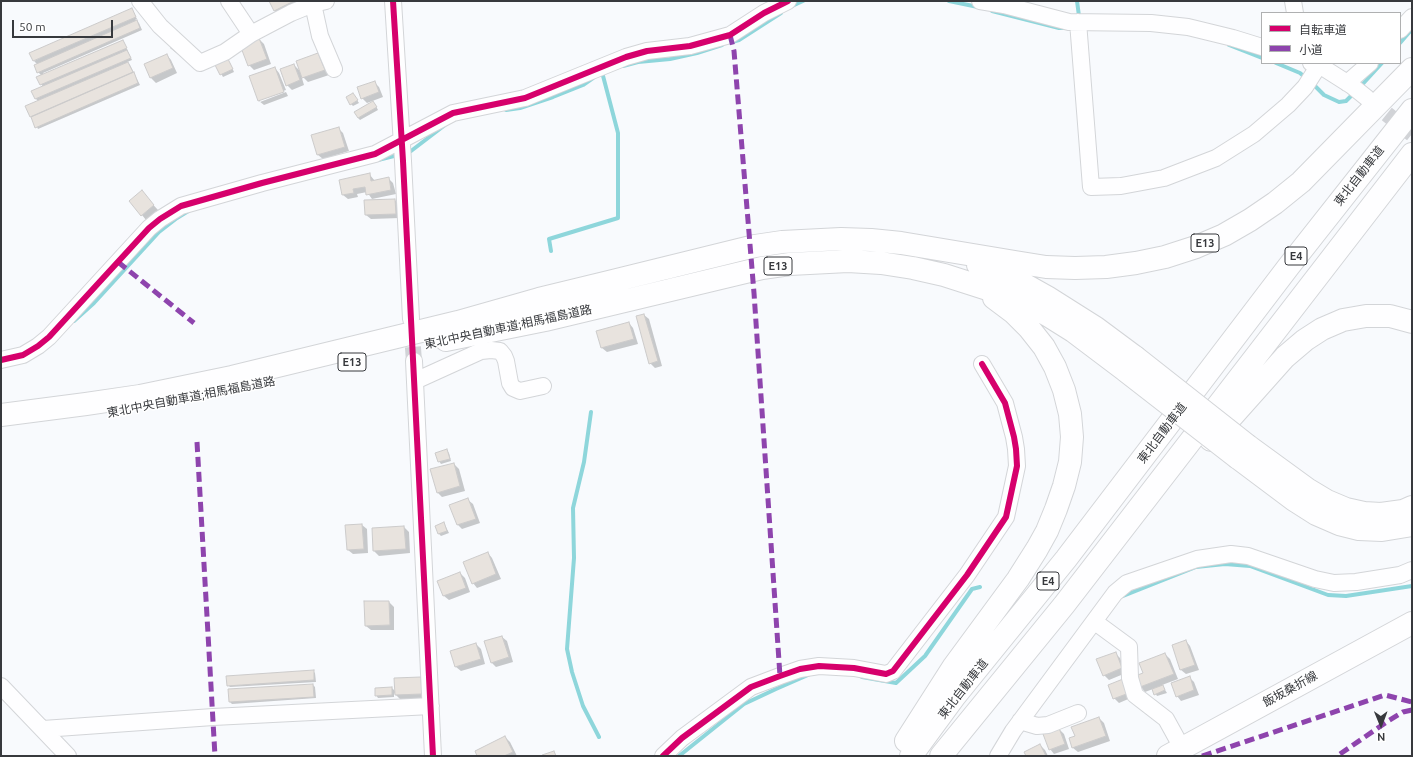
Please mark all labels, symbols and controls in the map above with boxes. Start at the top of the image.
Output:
scale bar [14,12,115,38]
legend [1261,12,1401,64]
text: 50 m [19,20,46,33]
text: 自転車道 [1299,23,1347,36]
text: 小道 [1299,43,1323,56]
street label: 東北自動車道 [1331,143,1387,209]
road number: E13 [1191,234,1219,252]
road number: E4 [1285,247,1307,265]
road number: E13 [764,257,792,275]
street label: 東北中央自動車道;相馬福島道路 [423,302,593,352]
road number: E13 [338,353,366,371]
street label: 東北中央自動車道;相馬福島道路 [106,374,276,420]
street label: 東北自動車道 [1135,400,1189,466]
road number: E4 [1037,572,1059,590]
street label: 東北自動車道 [935,656,991,722]
street label: 飯坂桑折線 [1260,668,1320,710]
north arrow [1361,705,1401,745]
text: N [1377,731,1385,743]

